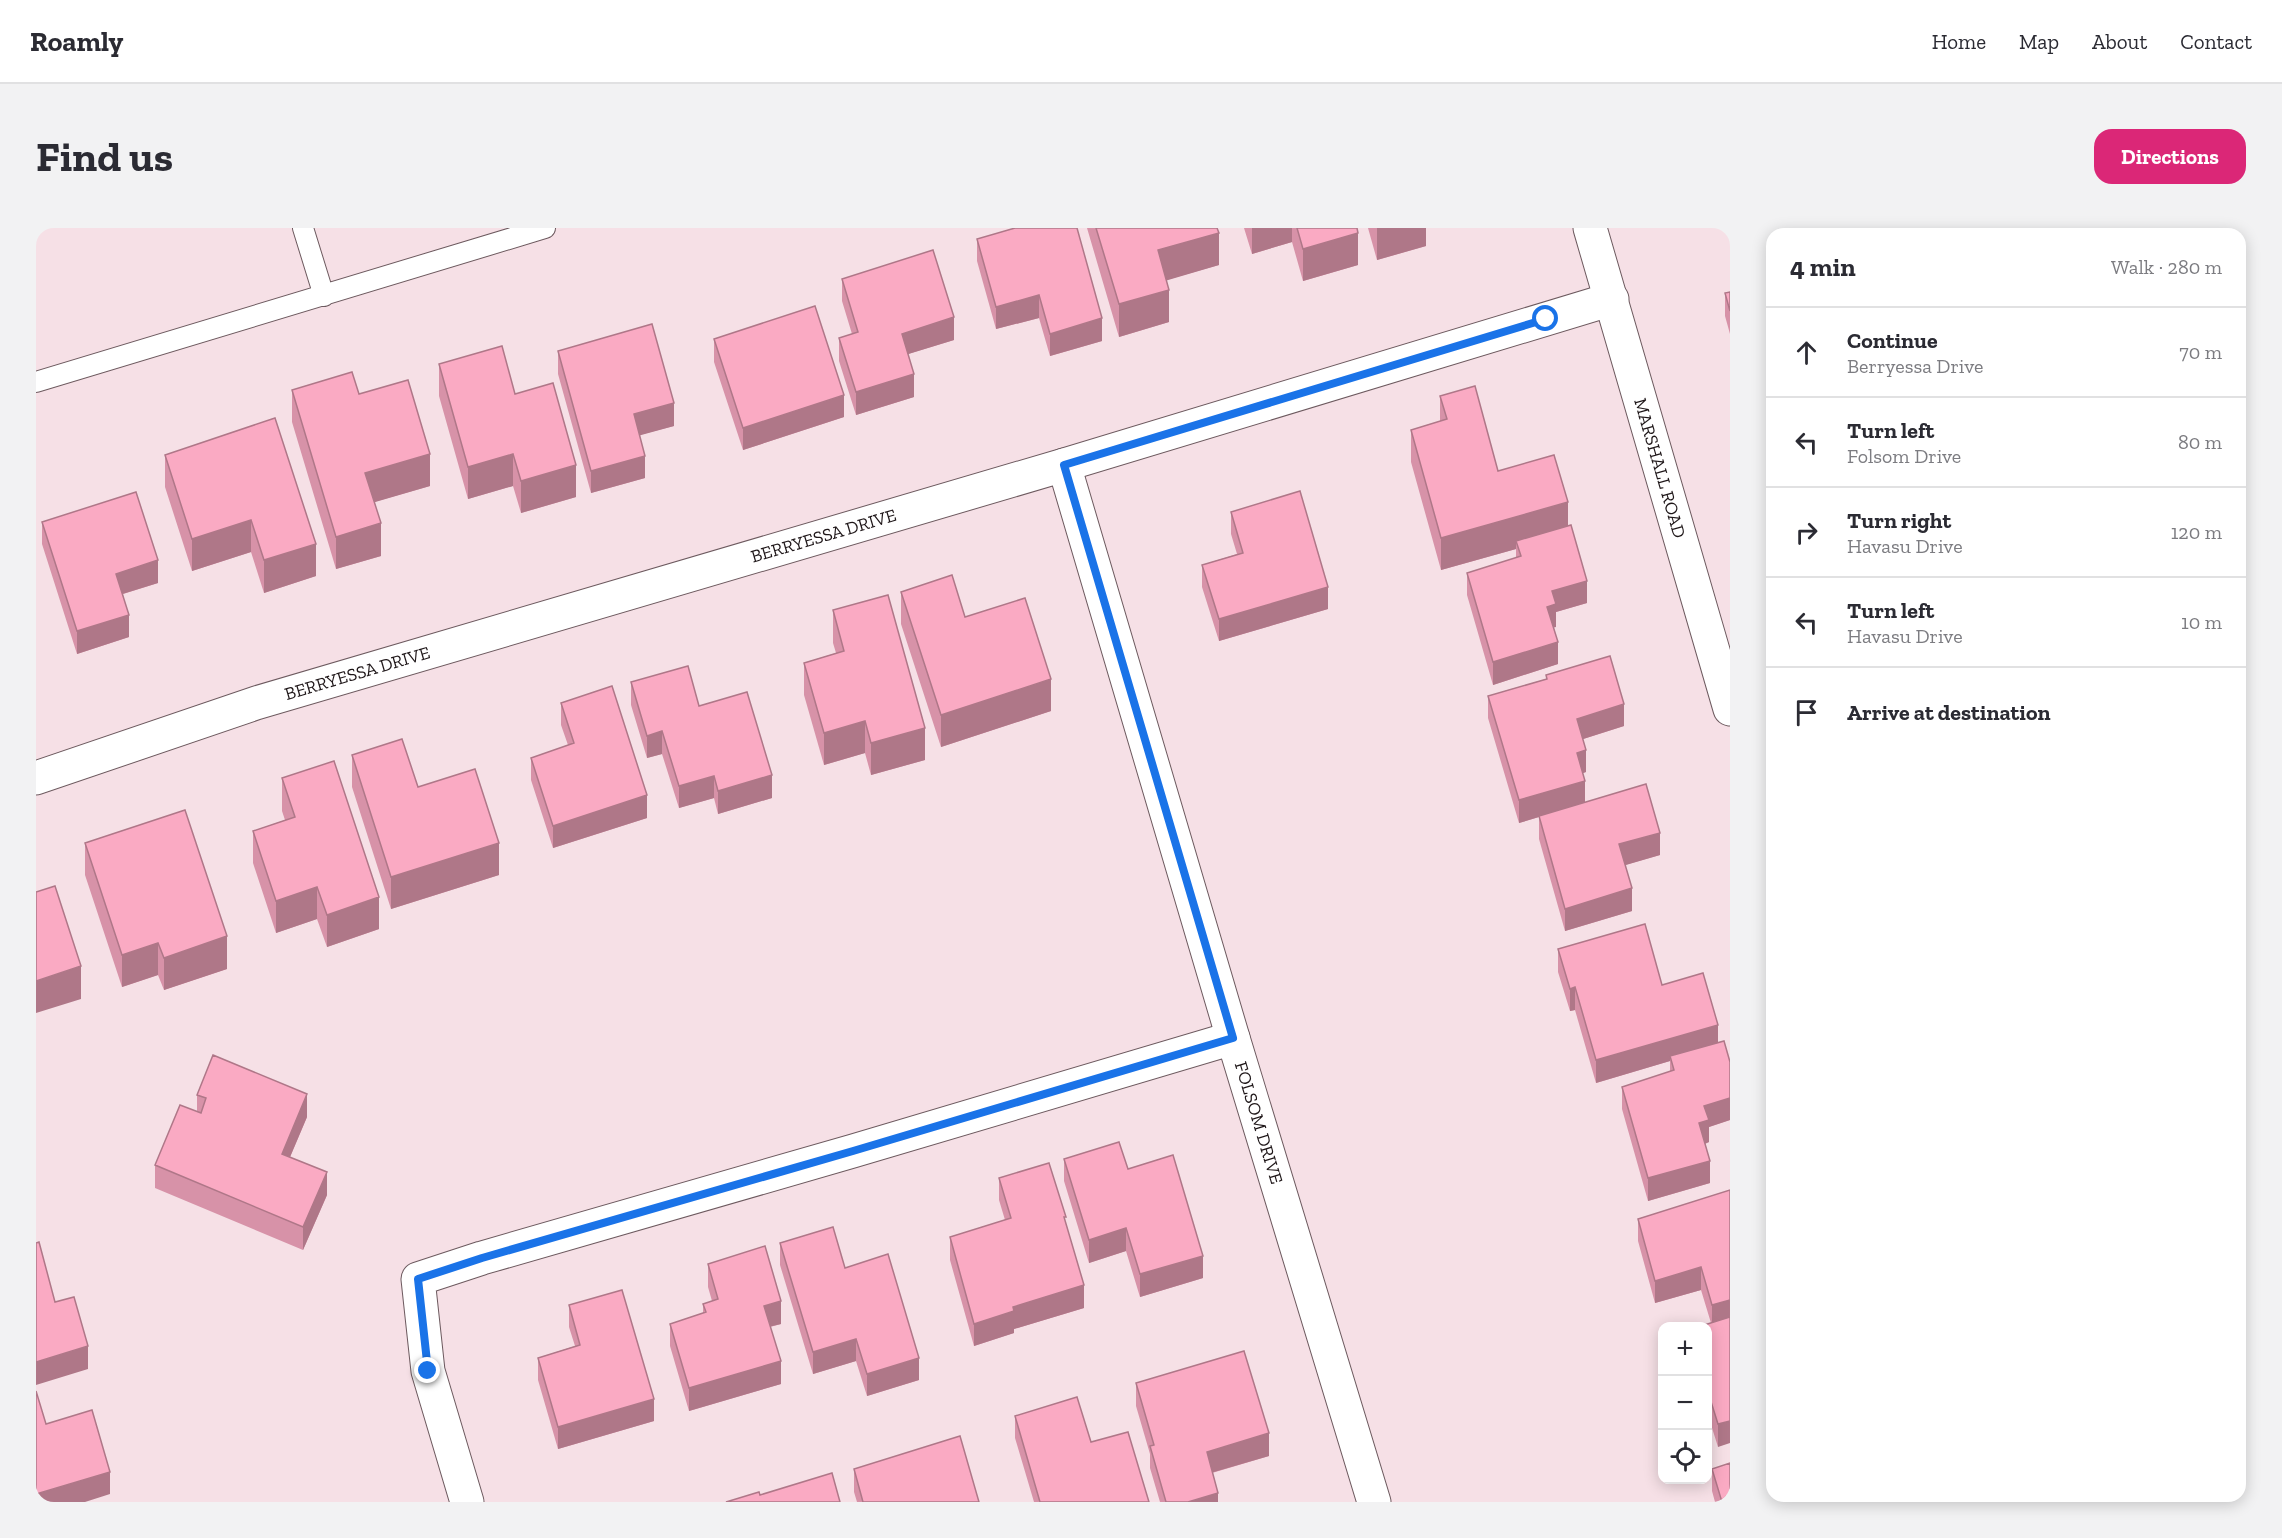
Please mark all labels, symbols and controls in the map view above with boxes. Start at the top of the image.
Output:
text: Roamly [30,25,123,58]
text: Home [1932,29,1986,54]
text: Map [2019,29,2059,54]
text: About [2092,29,2147,54]
text: Contact [2180,29,2252,54]
button: Directions [2094,129,2246,184]
text: Find us [36,131,173,182]
text: 4 min [1790,251,1856,283]
text: Walk · 280 m [2111,255,2222,279]
route start [1532,305,1558,331]
text: Continue [1847,327,1938,354]
icon: ahead [1790,336,1823,369]
text: 70 m [2179,340,2222,364]
text: Berryessa Drive [1847,354,1983,378]
street label: MARSHALL ROAD [1629,395,1691,541]
text: Turn left [1847,417,1934,444]
icon: left [1790,426,1823,459]
text: 80 m [2178,430,2222,454]
text: Folsom Drive [1847,444,1961,468]
street label: BERRYESSA DRIVE [748,504,899,568]
text: Turn right [1847,507,1951,534]
icon: right [1790,516,1823,549]
text: 120 m [2171,520,2222,544]
text: Havasu Drive [1847,534,1963,558]
text: Turn left [1847,597,1934,624]
icon: left [1790,606,1823,639]
text: 10 m [2181,610,2222,634]
text: Havasu Drive [1847,624,1963,648]
street label: BERRYESSA DRIVE [282,641,433,705]
icon: arrive [1790,696,1823,729]
text: Arrive at destination [1847,699,2050,726]
street label: FOLSOM DRIVE [1230,1059,1288,1187]
map controls [1658,1322,1712,1484]
button: + [1658,1322,1712,1376]
route end [414,1357,440,1383]
button: − [1658,1376,1712,1430]
button: locate [1658,1430,1712,1484]

